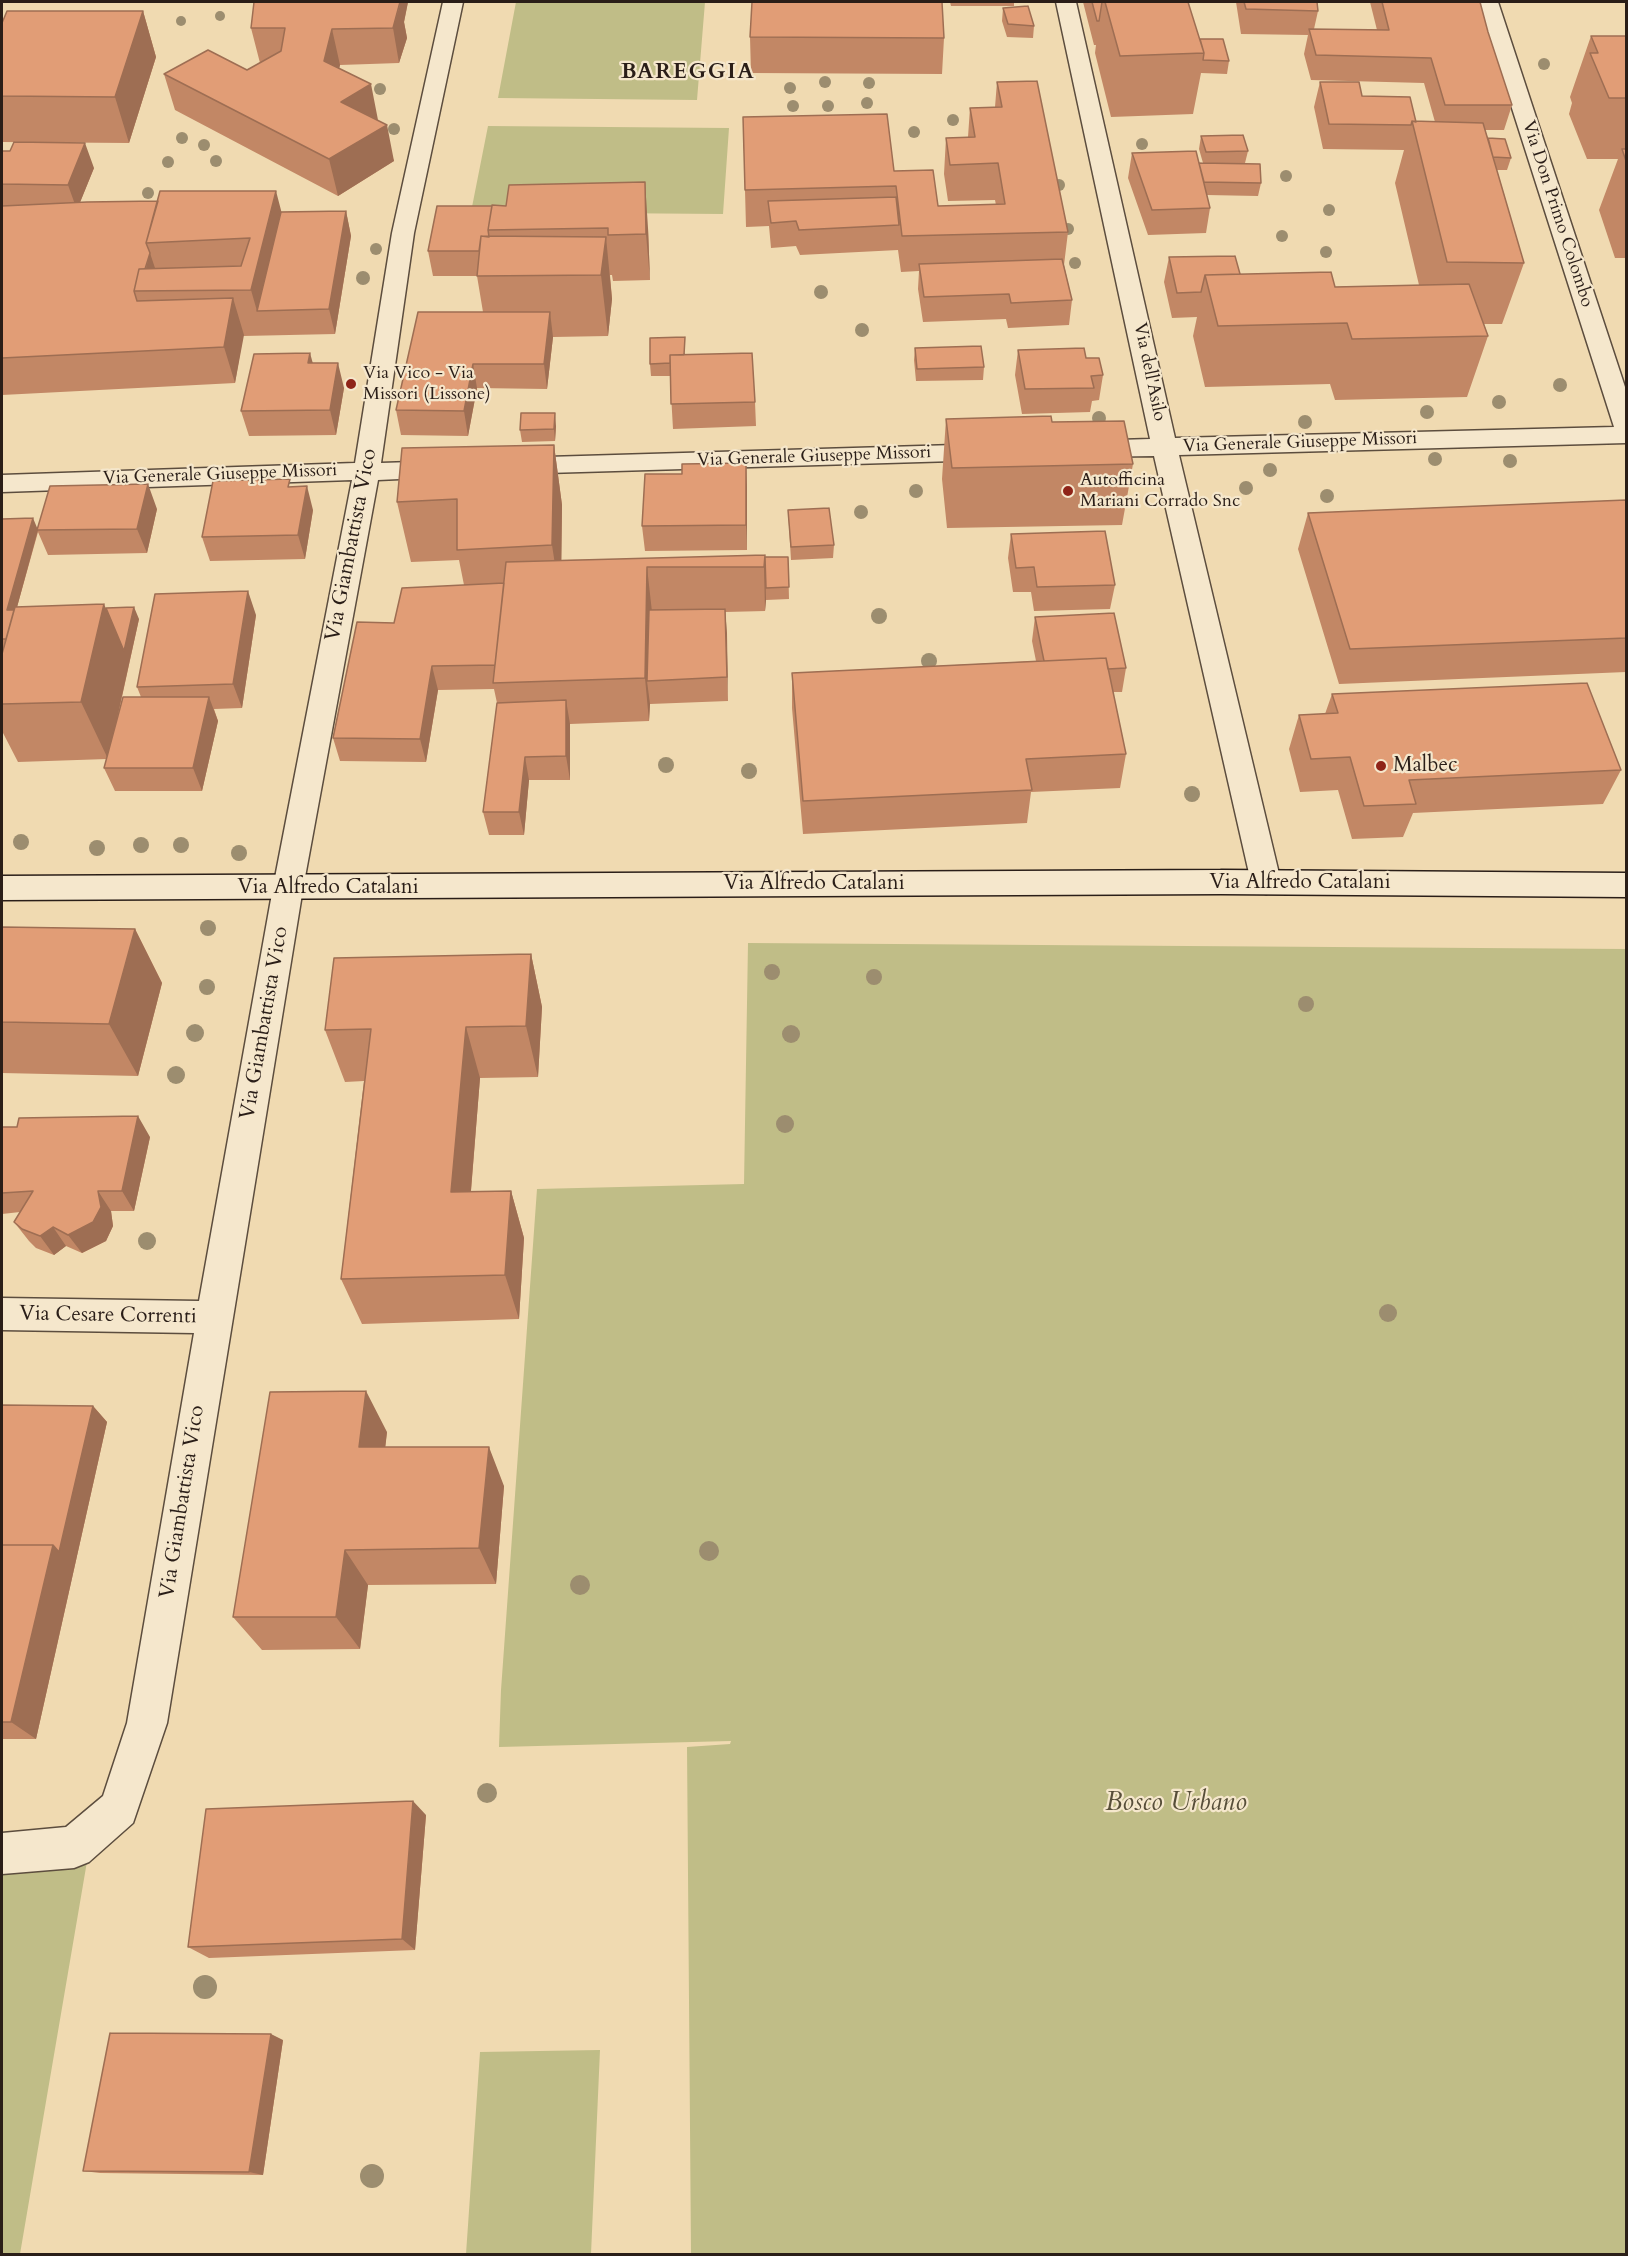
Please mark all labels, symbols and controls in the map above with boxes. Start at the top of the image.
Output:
district label: BAREGGIA [621,60,755,86]
street label: Via Don Primo Colombo [1517,118,1597,310]
street label: Via dell'Asilo [1128,321,1170,423]
place label: Via Vico - Via Missori (Lissone) [363,363,491,406]
marker: Via Vico - Via Missori (Lissone) [344,377,358,391]
street label: Via Generale Giuseppe Missori [1182,428,1418,458]
street label: Via Generale Giuseppe Missori [696,442,932,472]
street label: Via Giambattista Vico [321,447,383,643]
street label: Via Generale Giuseppe Missori [102,460,338,490]
place label: Autofficina Mariani Corrado Snc [1080,470,1240,512]
marker: Autofficina Mariani Corrado Snc [1061,484,1075,498]
place label: Malbec [1393,753,1458,779]
marker: Malbec [1374,759,1388,773]
street label: Via Alfredo Catalani [1209,870,1391,896]
street label: Via Alfredo Catalani [723,871,905,897]
street label: Via Alfredo Catalani [237,875,419,901]
street label: Via Giambattista Vico [236,925,294,1121]
street label: Via Cesare Correnti [19,1302,197,1330]
street label: Via Giambattista Vico [155,1403,211,1601]
park label: Bosco Urbano [1105,1788,1247,1820]

